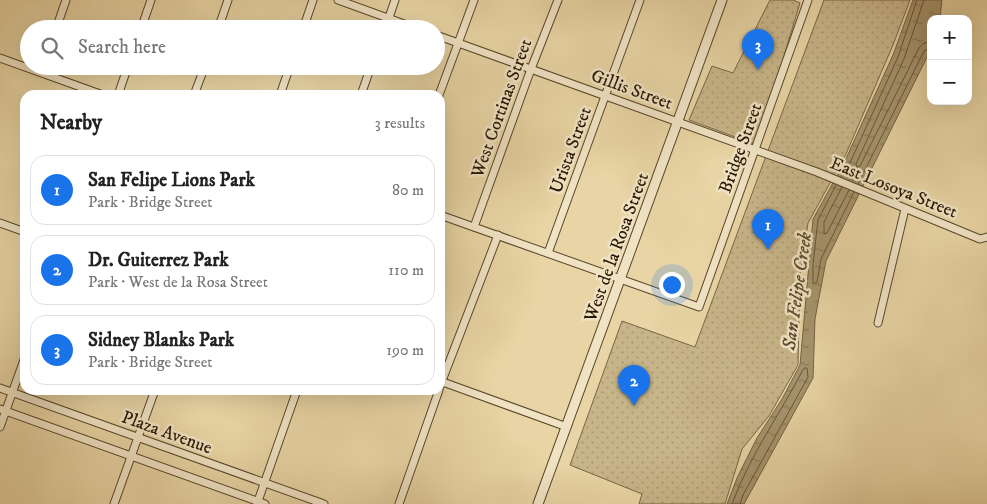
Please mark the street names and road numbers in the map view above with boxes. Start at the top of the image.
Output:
street label: West Cortinas Street [466,36,537,182]
street label: Gillis Street [588,65,676,115]
street label: Bridge Street [714,100,767,196]
street label: Urista Street [545,104,597,197]
street label: East Losoya Street [827,152,961,224]
street label: West de la Rosa Street [579,170,654,326]
street label: Plaza Avenue [118,406,215,459]

